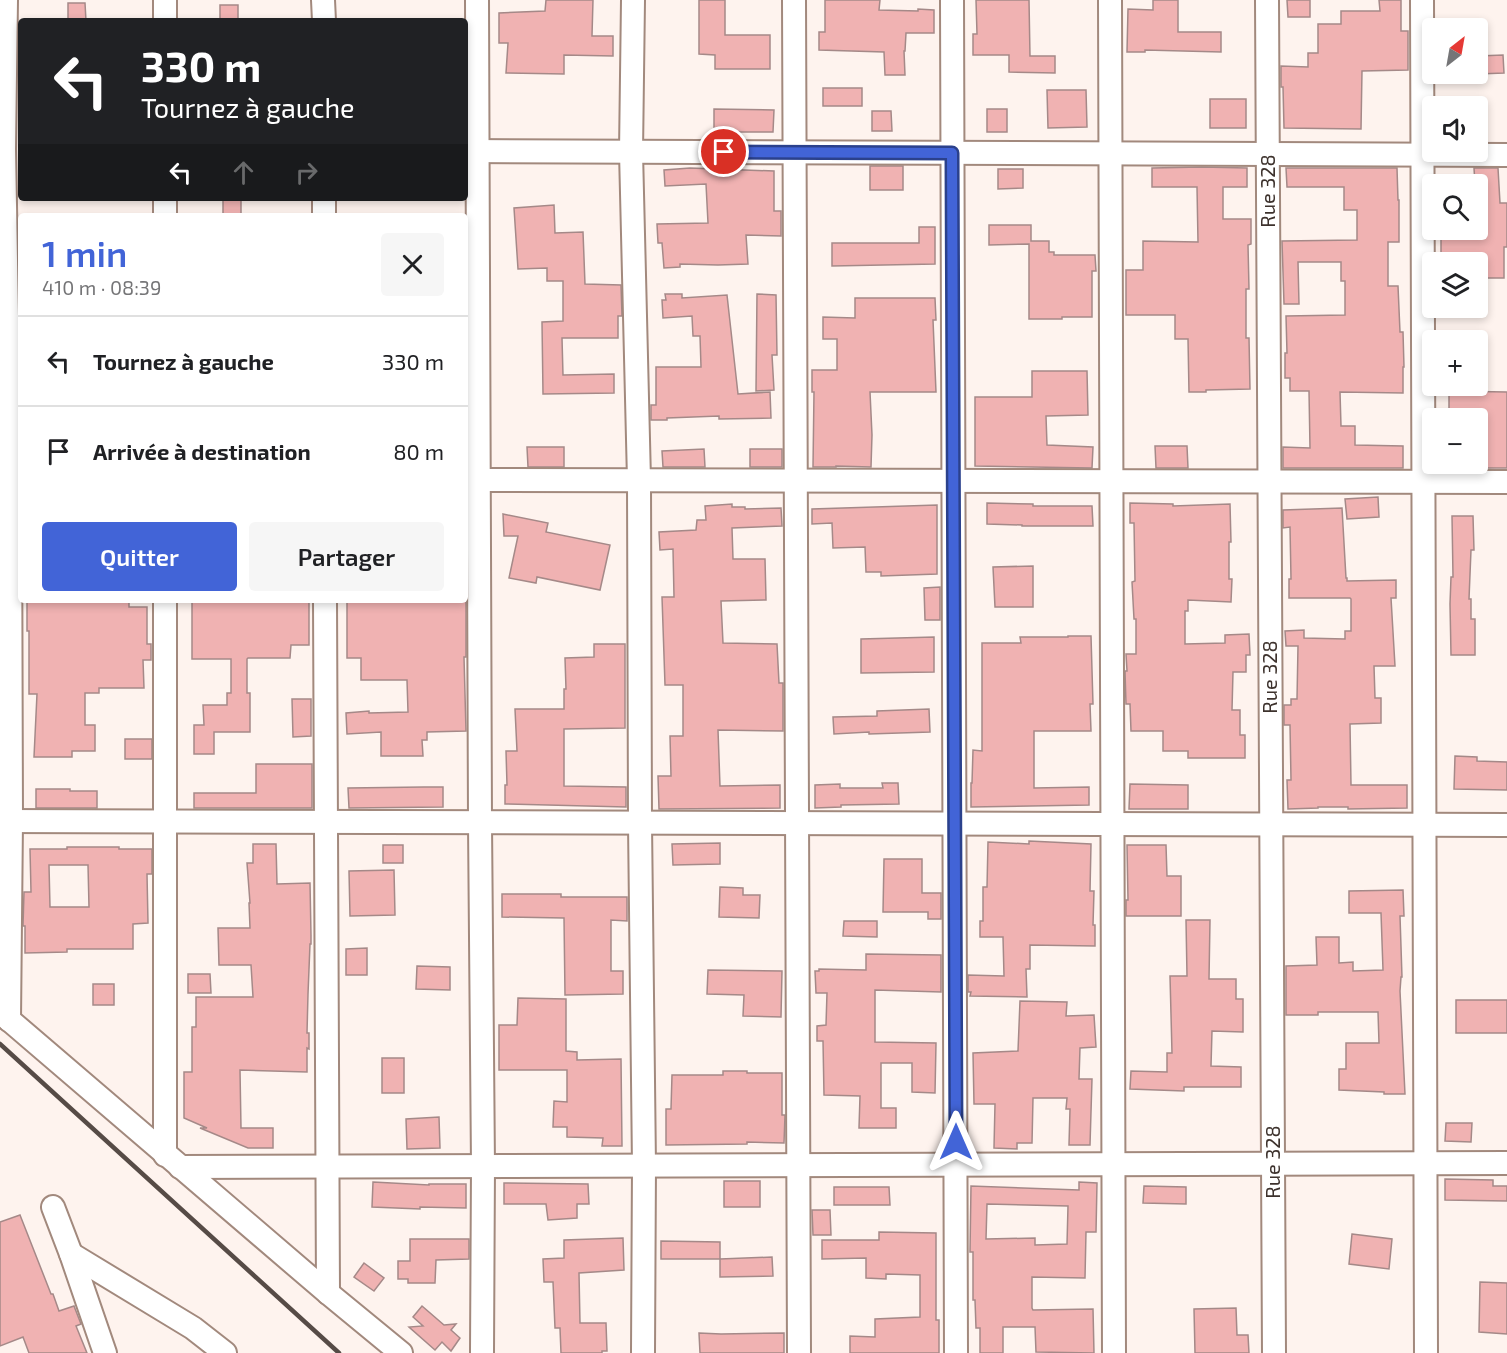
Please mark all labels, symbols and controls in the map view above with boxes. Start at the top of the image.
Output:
north arrow [1422,18,1488,84]
map controls [1422,18,1488,474]
text: 330 m [141,40,261,90]
icon: left [42,42,120,120]
text: Tournez à gauche [141,91,355,123]
button: sound [1422,96,1488,162]
pin [698,126,749,177]
icon: arrive [707,135,740,168]
street label: Rue 328 [1255,154,1279,228]
icon: left [164,156,197,189]
icon: ahead [227,156,260,189]
icon: right [290,156,323,189]
button: search [1422,174,1488,240]
text: 1 min [42,231,127,274]
button: close [381,233,444,296]
button: layers [1422,252,1488,318]
text: 410 m · 08:39 [42,275,161,299]
button: + [1422,330,1488,396]
icon: left [42,345,75,378]
text: Tournez à gauche [93,348,274,374]
text: 330 m [382,348,444,374]
button: − [1422,408,1488,474]
icon: arrive [42,435,75,468]
text: Arrivée à destination [93,438,311,464]
text: 80 m [393,438,444,464]
button: Quitter [42,522,237,591]
button: Partager [249,522,444,591]
street label: Rue 328 [1257,640,1281,714]
position arrow [924,1110,988,1174]
street label: Rue 328 [1260,1125,1284,1199]

